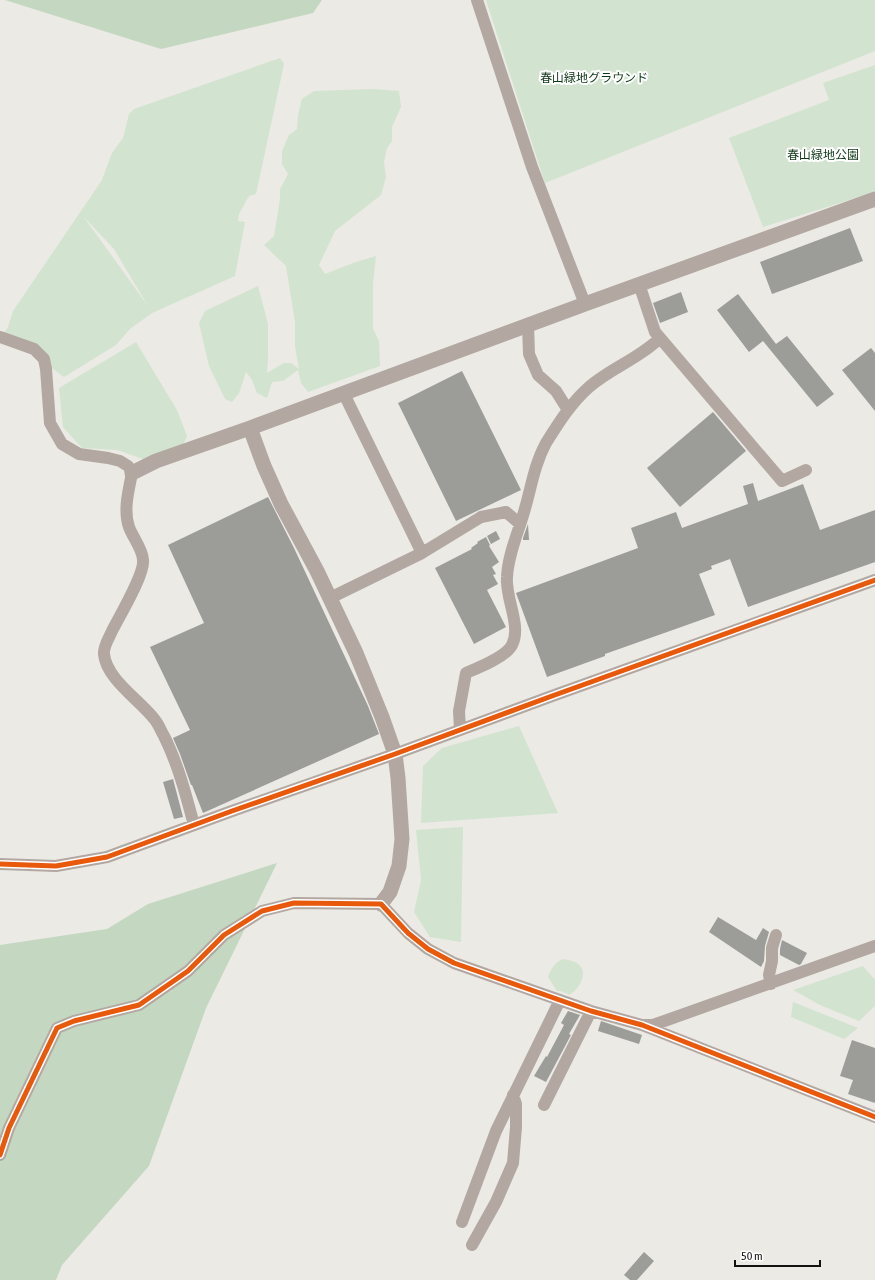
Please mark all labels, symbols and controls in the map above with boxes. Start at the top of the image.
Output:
park label: 春山緑地グラウンド [540,71,648,85]
park label: 春山緑地公園 [787,148,859,162]
scale bar [735,1242,820,1268]
text: 50 m [741,1249,763,1263]

